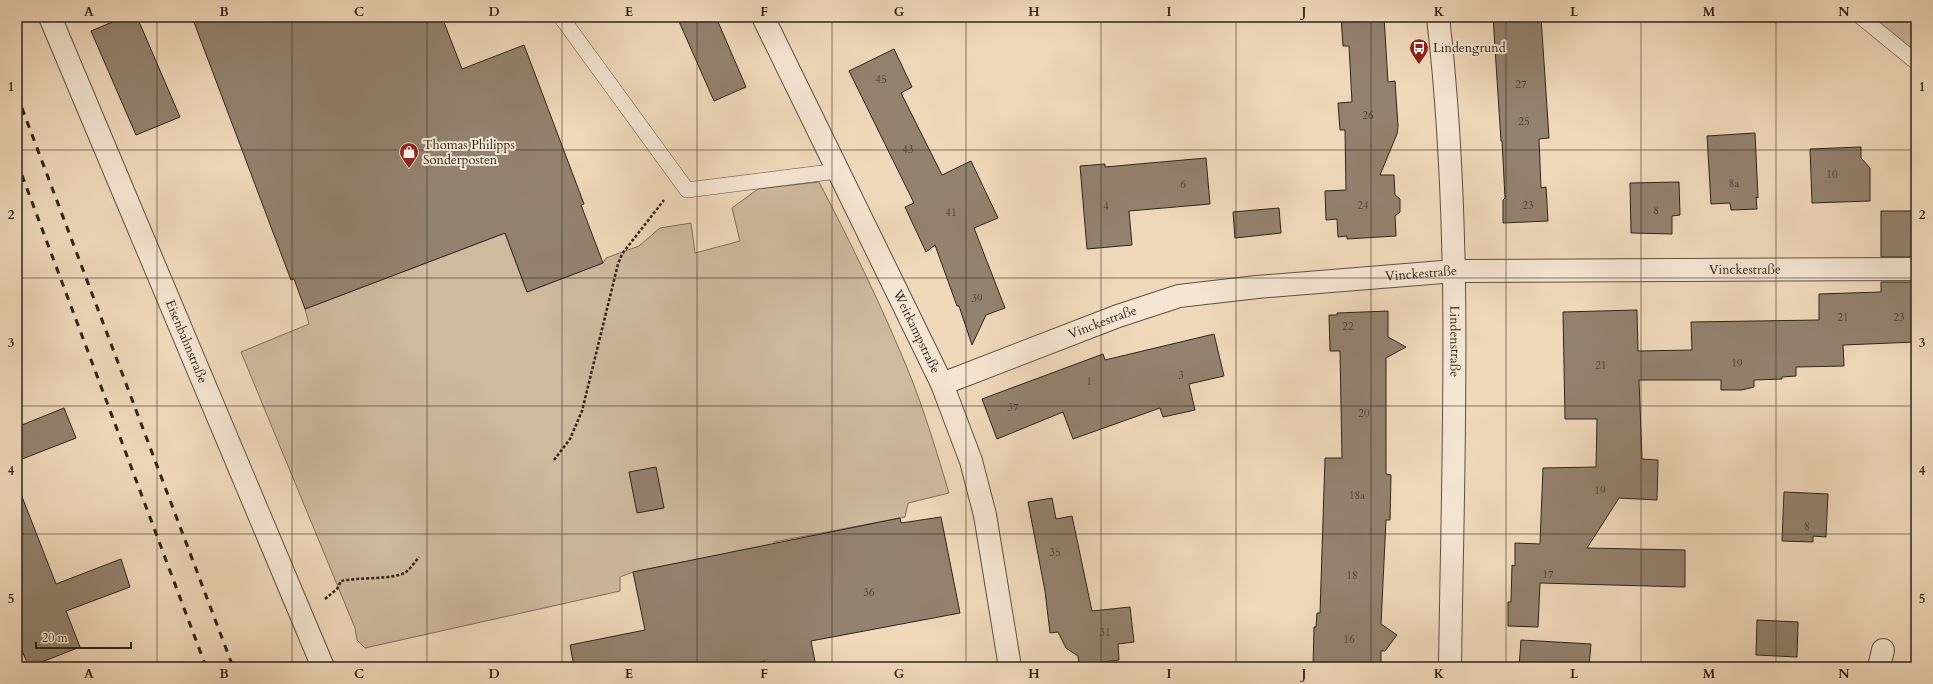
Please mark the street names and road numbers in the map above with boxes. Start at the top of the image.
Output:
street label: Vinckestraße [1709,261,1781,279]
street label: Vinckestraße [1385,262,1458,286]
street label: Weitkampstraße [888,286,945,377]
street label: Eisenbahnstraße [161,297,212,386]
street label: Vinckestraße [1066,301,1139,343]
street label: Lindenstraße [1445,306,1464,377]

